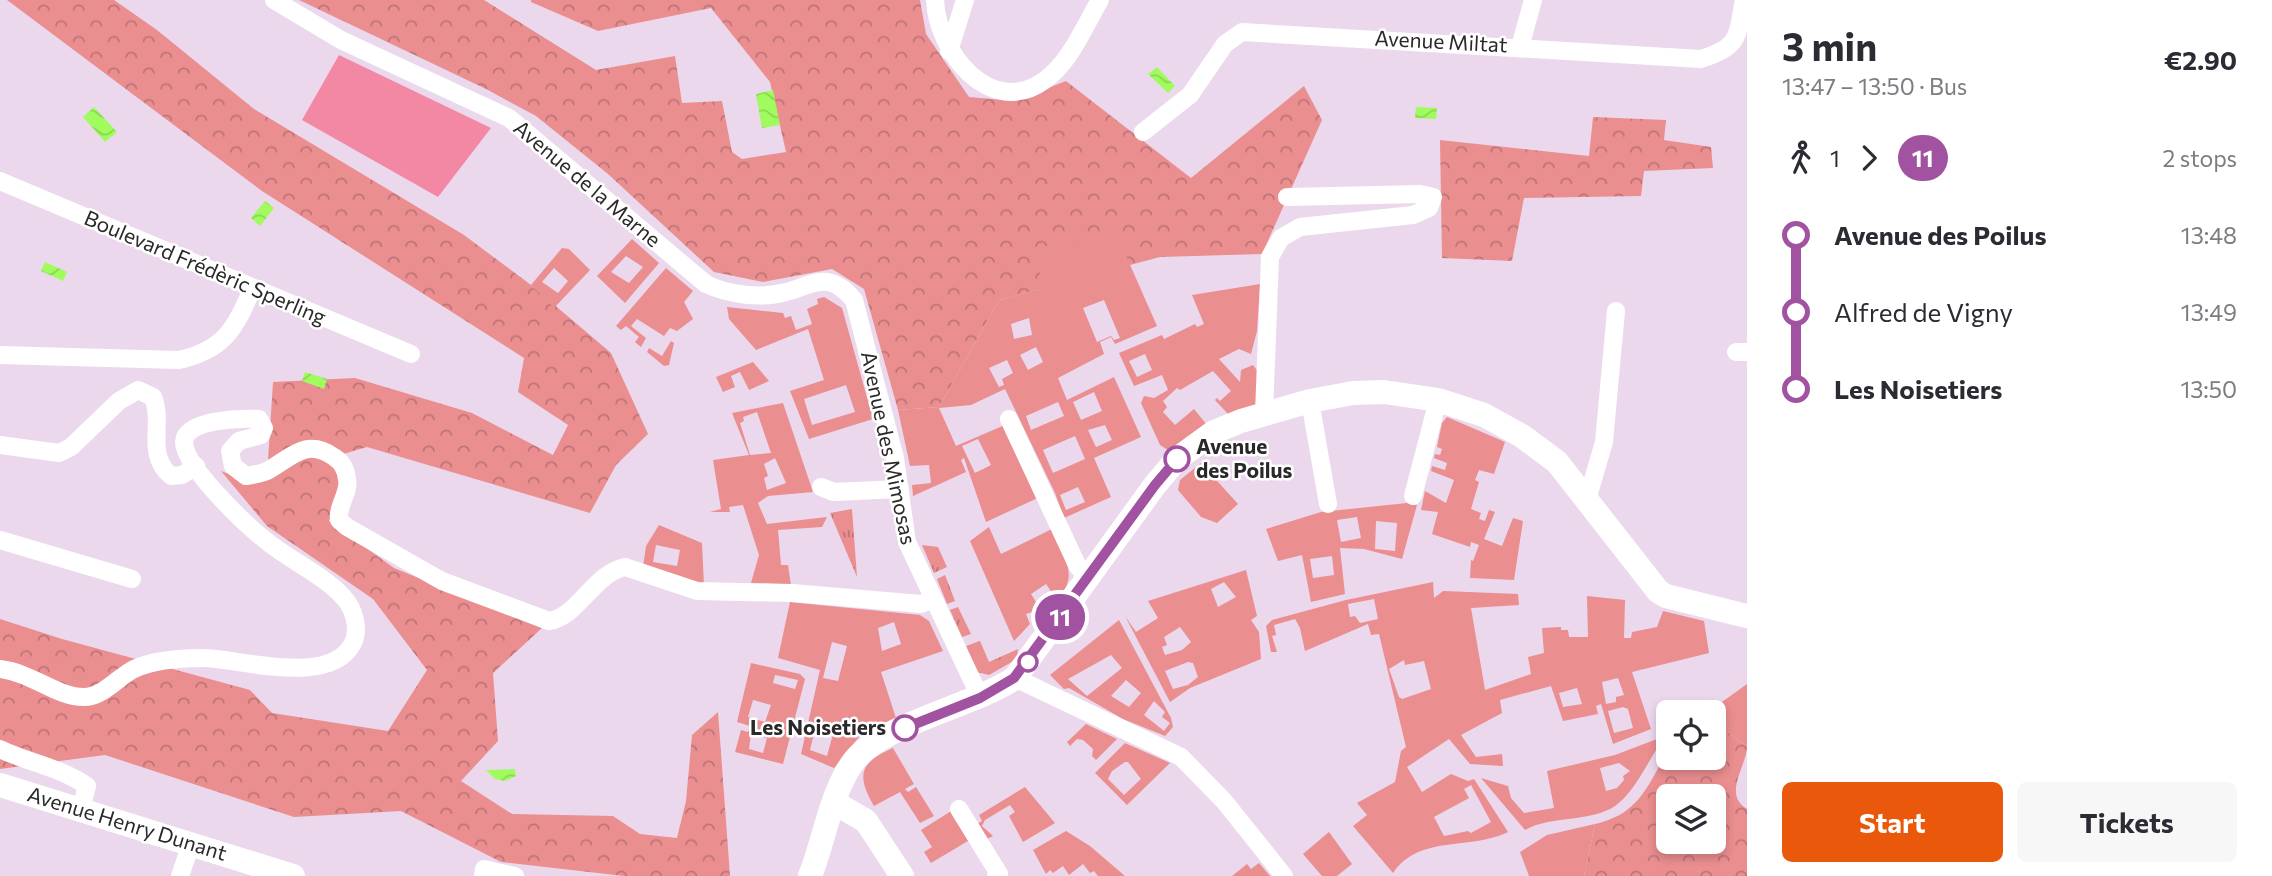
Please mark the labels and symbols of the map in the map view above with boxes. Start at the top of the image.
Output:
street label: Avenue Miltat [1374,25,1508,56]
street label: Avenue de la Marne [509,114,666,252]
street label: Boulevard Frédèric Sperling [81,204,330,329]
street label: Avenue des Mimosas [857,349,922,547]
place label: Avenue des Poilus [1196,433,1293,482]
marker: Avenue des Poilus [1164,446,1190,472]
line badge: 11 [1028,594,1092,640]
unlabelled marker [1018,652,1038,672]
place label: Les Noisetiers [750,714,886,739]
marker: Les Noisetiers [892,715,918,741]
street label: Avenue Henry Dunant [25,780,230,865]

